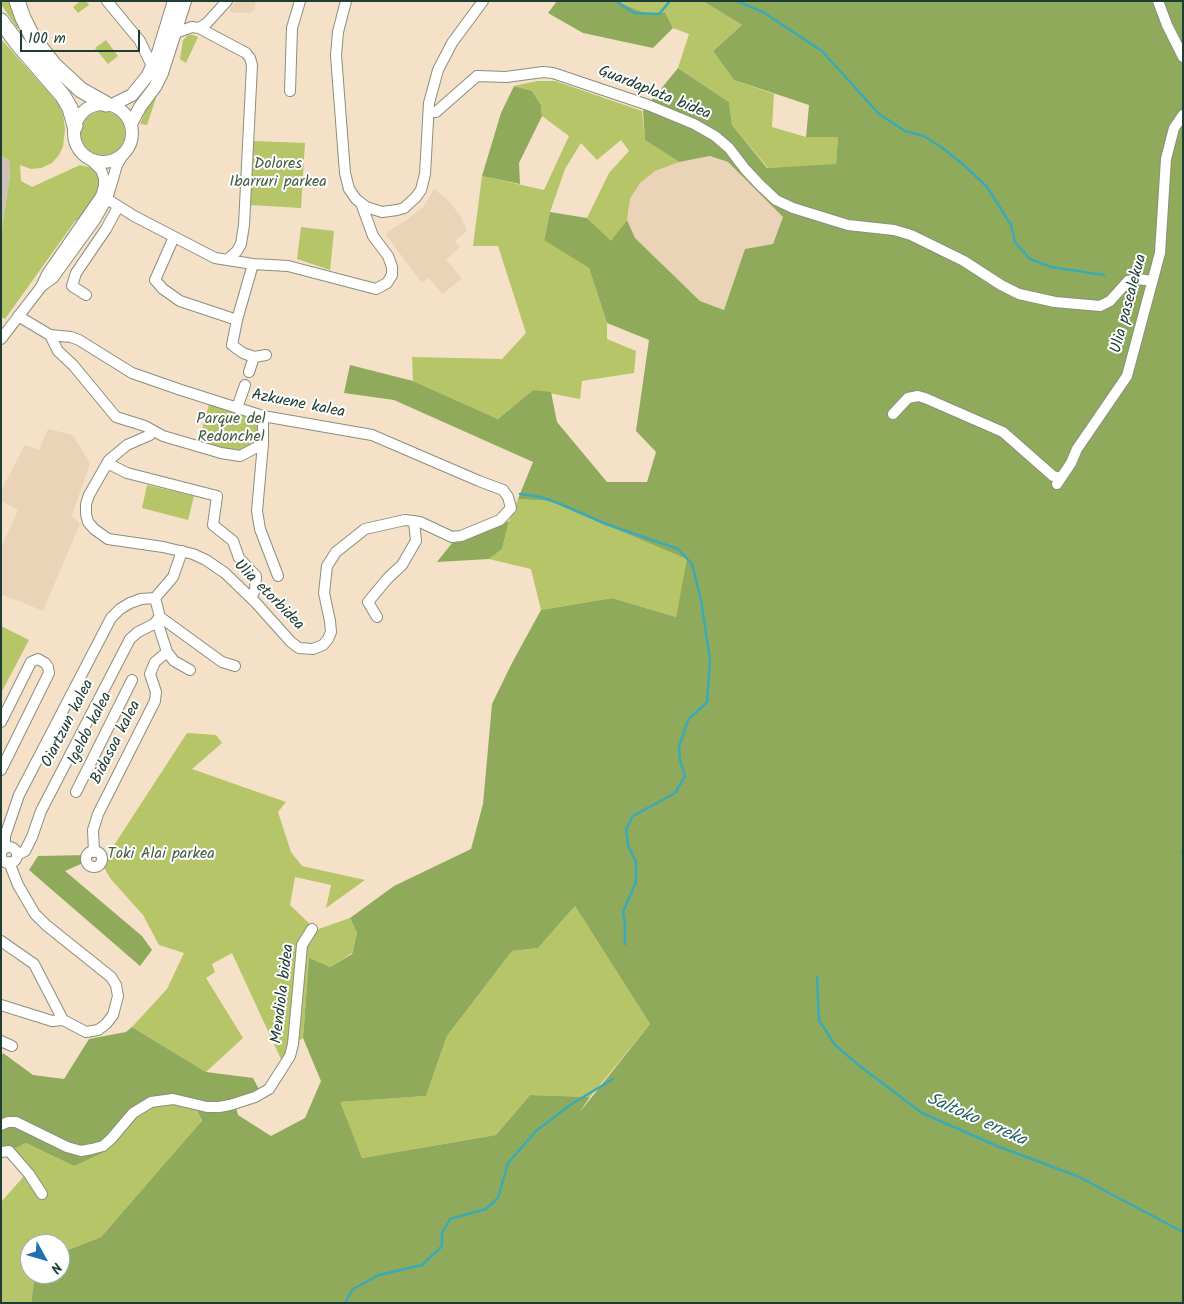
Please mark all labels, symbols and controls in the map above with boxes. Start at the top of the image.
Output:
scale bar [22,20,142,52]
text: 100 m [28,27,66,51]
street label: Guardaplata bidea [595,63,713,125]
park label: Dolores Ibarruri parkea [229,155,327,193]
street label: Ulia pasealekua [1108,252,1152,356]
street label: Azkuene kalea [250,387,346,423]
park label: Parque del Redonchel [196,410,266,448]
street label: Ulia etorbidea [229,557,307,635]
street label: Oiartzun kalea [39,677,99,771]
street label: Igeldo kalea [65,689,117,769]
street label: Bidasoa kalea [88,698,146,788]
park label: Toki Alai parkea [107,845,215,865]
street label: Mendiola bidea [268,943,300,1045]
water label: Saltoko erreka [923,1090,1029,1152]
north arrow [20,1234,70,1284]
text: N [45,1257,67,1278]

